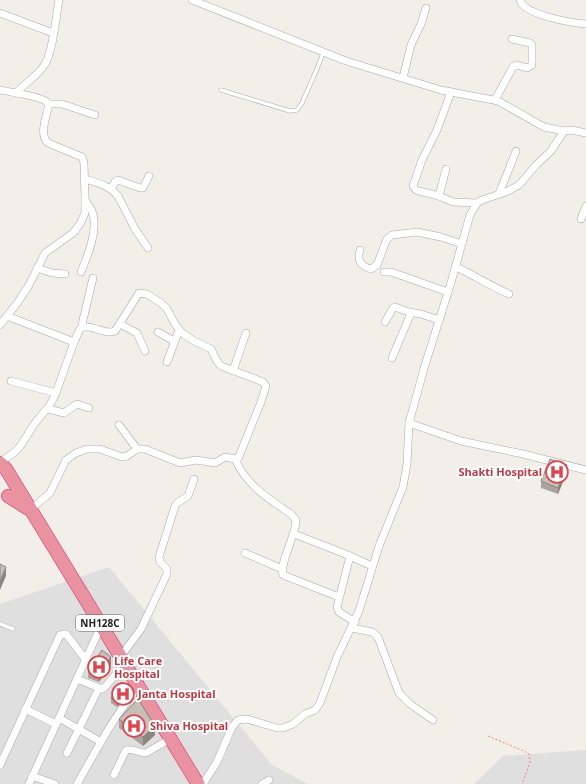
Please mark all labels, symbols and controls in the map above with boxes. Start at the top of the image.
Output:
hospital icon: Shakti Hospital [544,459,570,485]
place label: Shakti Hospital [458,464,542,479]
road number: NH128C [76,615,124,631]
place label: Life Care Hospital [114,653,163,681]
hospital icon: Life Care Hospital [86,654,112,680]
hospital icon: Janta Hospital [110,681,136,707]
place label: Janta Hospital [137,686,216,701]
hospital icon: Shiva Hospital [121,713,147,739]
place label: Shiva Hospital [150,718,228,733]

